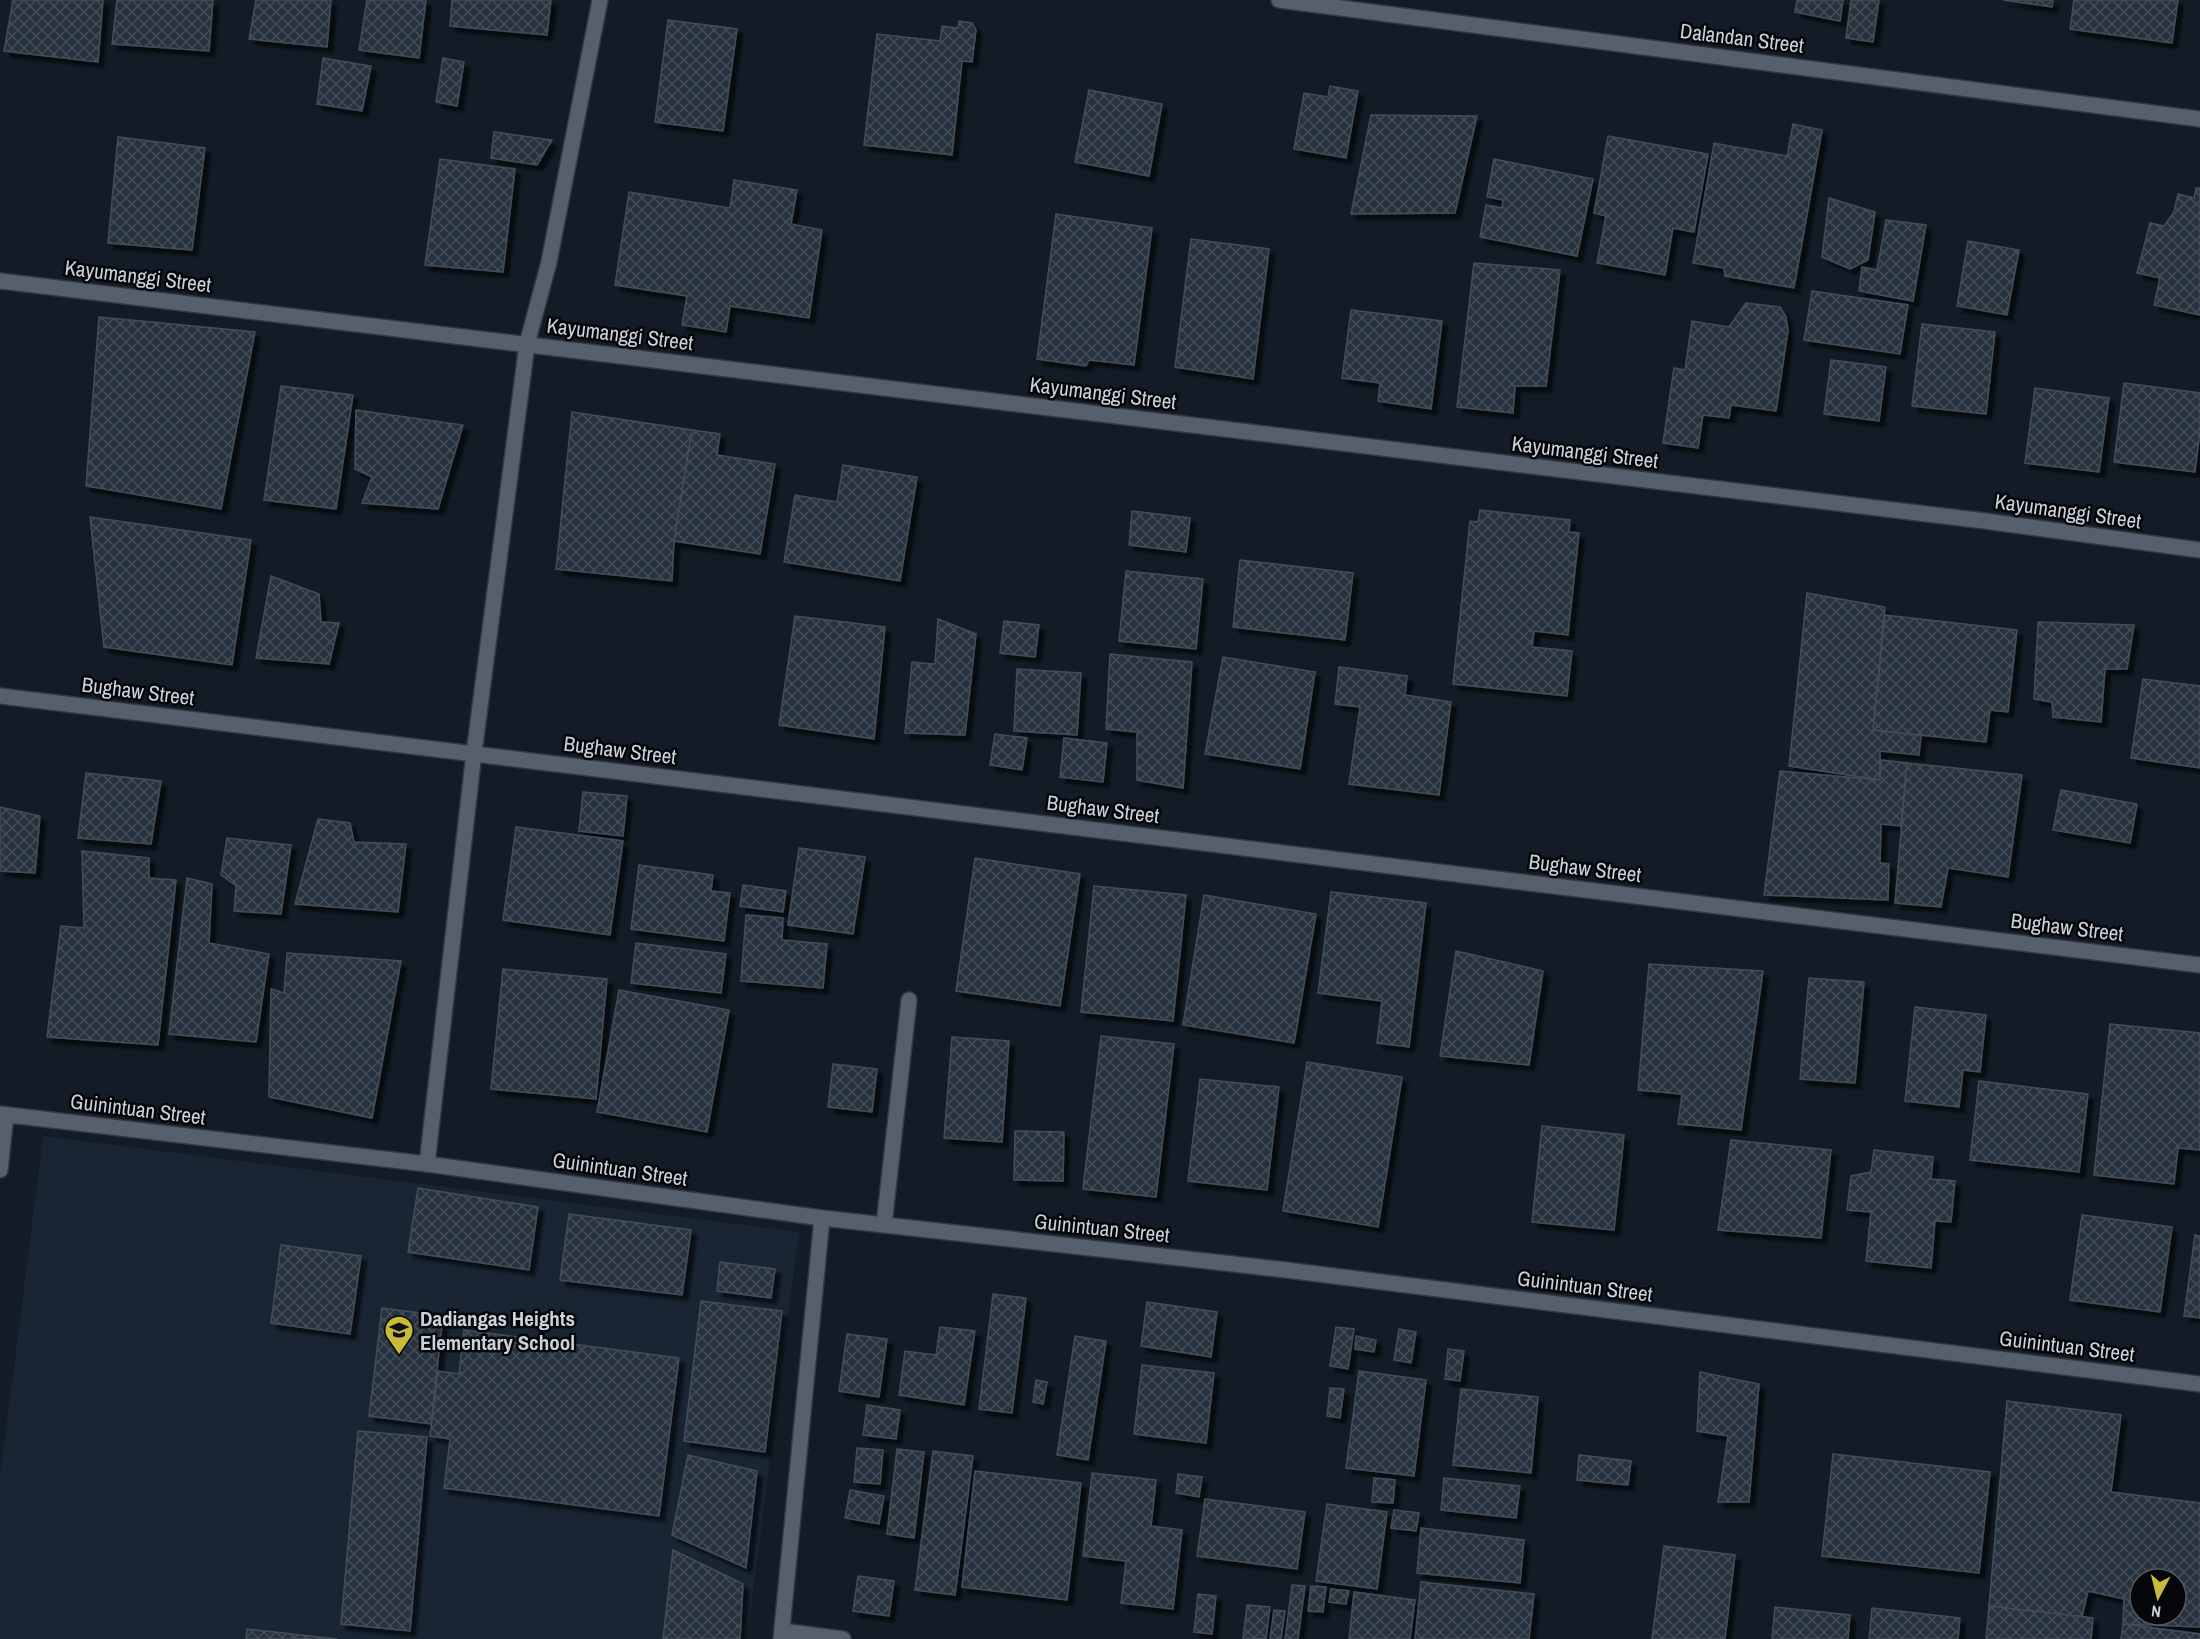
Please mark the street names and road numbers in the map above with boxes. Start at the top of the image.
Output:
street label: Dalandan Street [1678,16,1806,60]
street label: Kayumanggi Street [63,253,213,299]
street label: Kayumanggi Street [545,311,695,357]
street label: Kayumanggi Street [1028,370,1178,416]
street label: Kayumanggi Street [1510,429,1660,475]
street label: Kayumanggi Street [1993,486,2143,536]
street label: Bughaw Street [80,670,196,712]
street label: Bughaw Street [562,729,678,771]
street label: Bughaw Street [1045,788,1161,830]
street label: Bughaw Street [1527,847,1643,889]
street label: Bughaw Street [2009,906,2125,948]
street label: Guinintuan Street [69,1086,207,1132]
street label: Guinintuan Street [551,1145,690,1193]
street label: Guinintuan Street [1033,1206,1171,1250]
street label: Guinintuan Street [1516,1263,1654,1309]
street label: Guinintuan Street [1998,1323,2136,1369]

